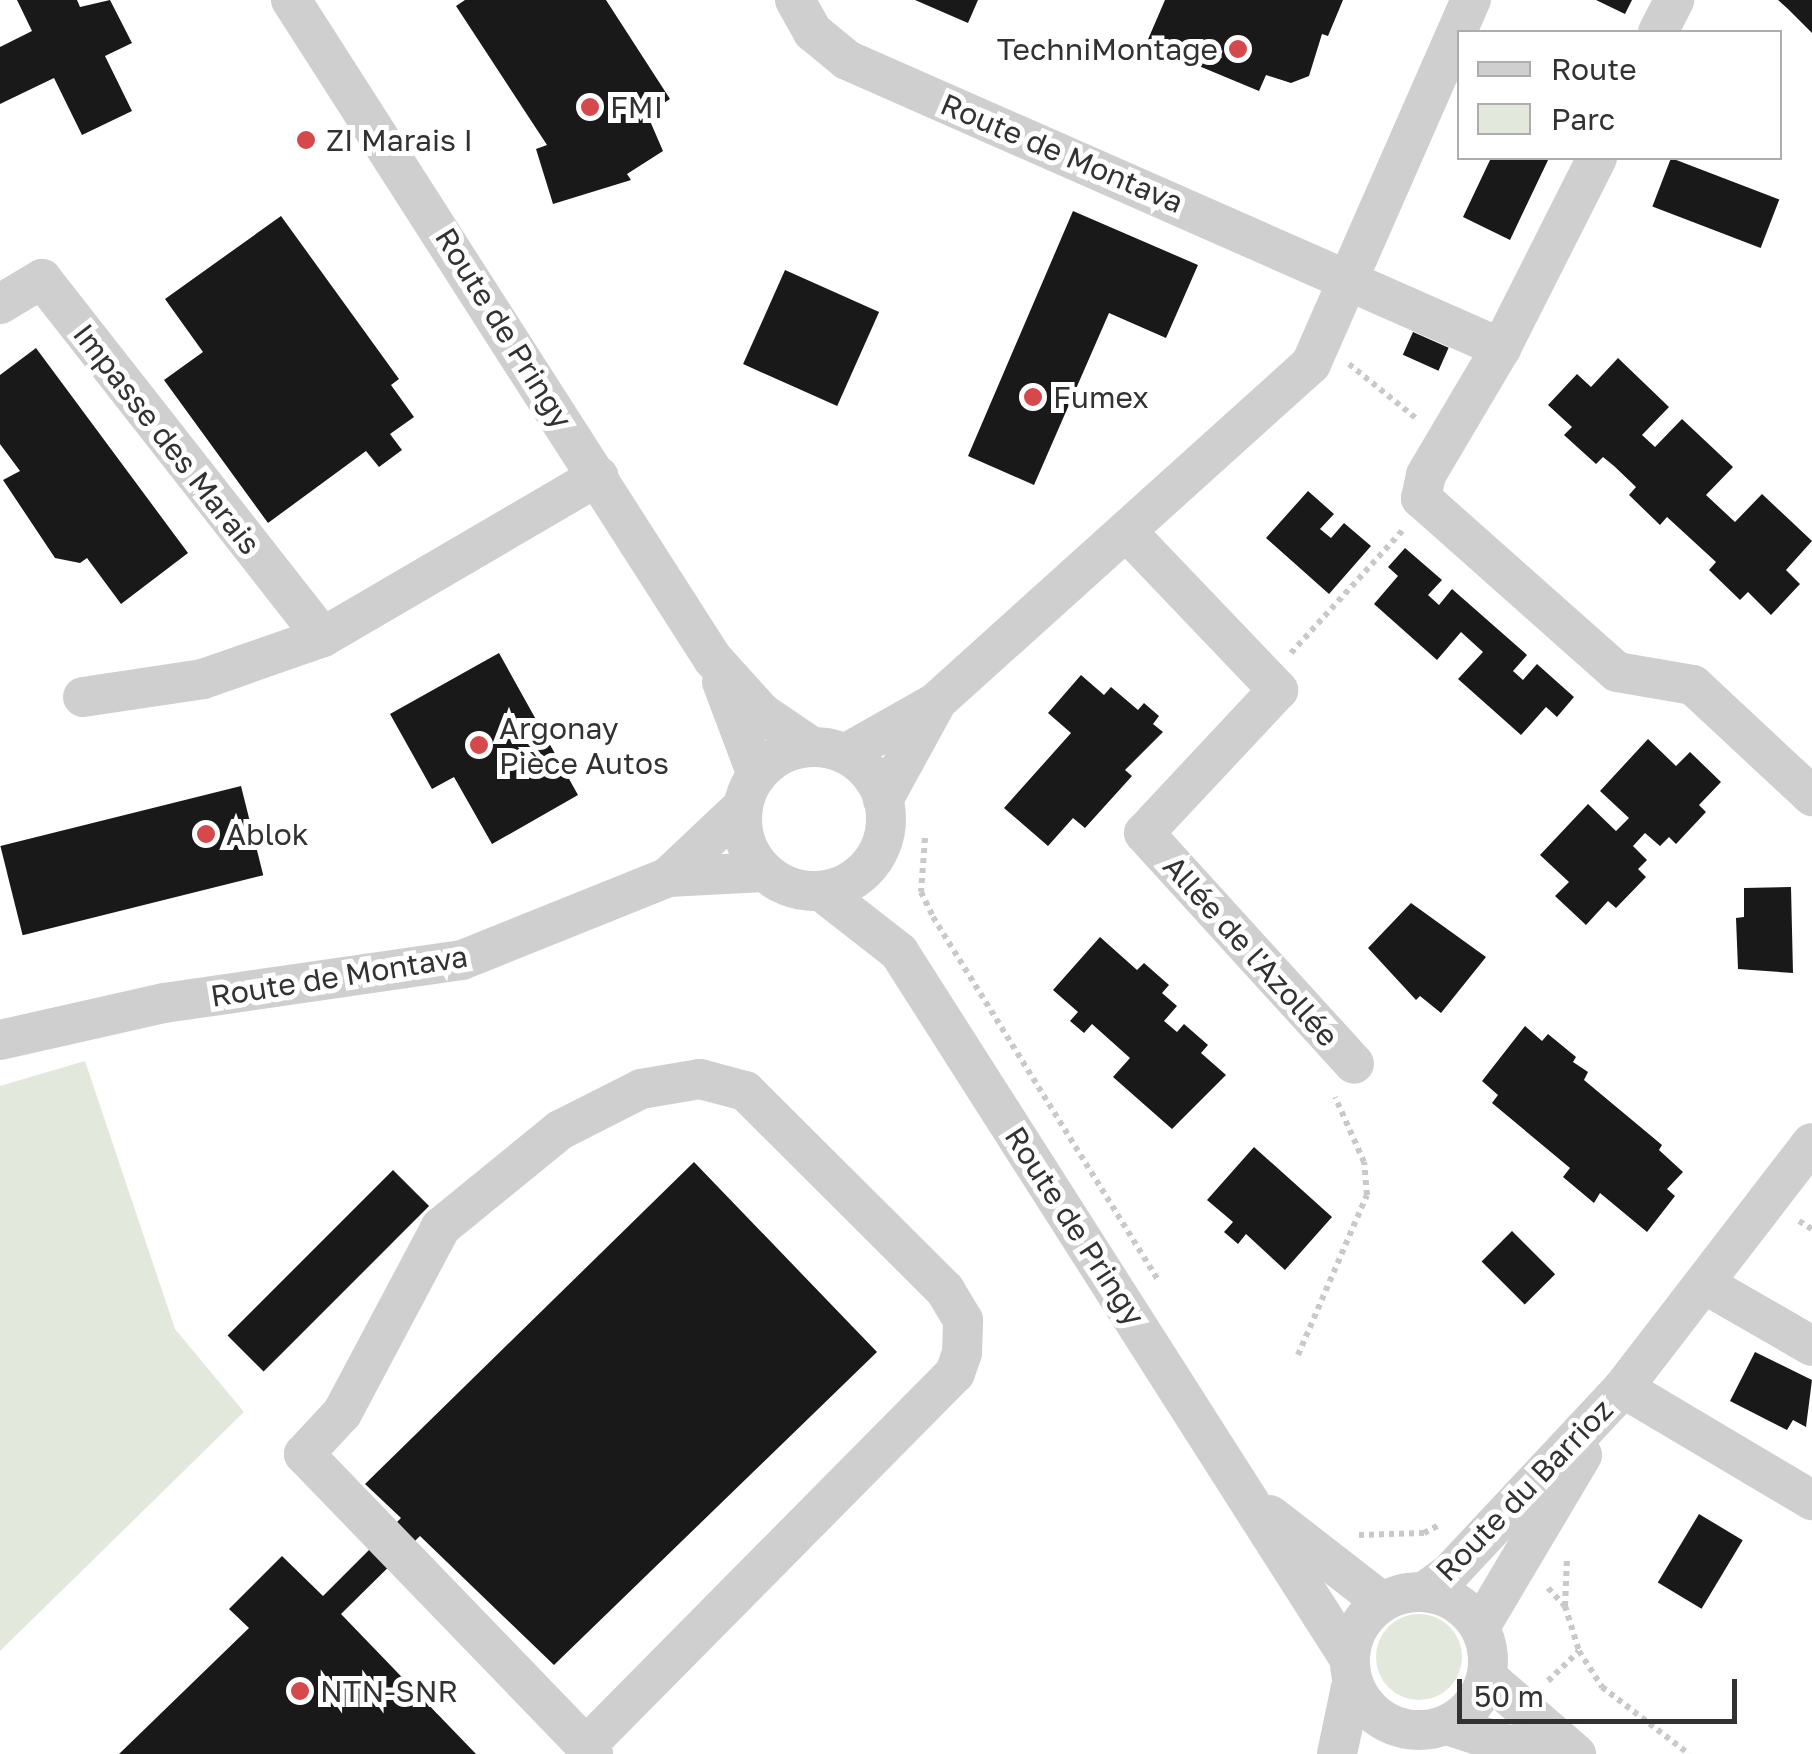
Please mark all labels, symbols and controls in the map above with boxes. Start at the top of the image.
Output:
legend [1457,30,1782,160]
place label: TechniMontage [997,31,1218,67]
marker: TechniMontage [1227,38,1249,60]
text: Route [1551,51,1637,87]
street label: Route de Montava [935,86,1189,220]
place label: FMI [610,89,663,125]
marker: FMI [579,96,601,118]
text: Parc [1551,101,1615,137]
place label: ZI Marais I [326,122,473,158]
marker: ZI Marais I [295,129,317,151]
street label: Route de Pringy [428,221,580,435]
street label: Impasse des Marais [66,317,268,561]
place label: Fumex [1053,379,1149,415]
marker: Fumex [1022,386,1044,408]
place label: Argonay Pièce Autos [499,710,669,780]
marker: Argonay Pièce Autos [468,734,490,756]
place label: Ablok [226,816,309,852]
marker: Ablok [195,823,217,845]
street label: Allée de l'Azollée [1156,848,1346,1054]
street label: Route de Montava [208,938,470,1014]
street label: Route de Pringy [997,1120,1153,1332]
street label: Route du Barrioz [1428,1392,1620,1588]
scale bar [1462,1659,1742,1721]
place label: NTN-SNR [320,1673,458,1709]
text: 50 m [1474,1678,1544,1714]
marker: NTN-SNR [289,1680,311,1702]

